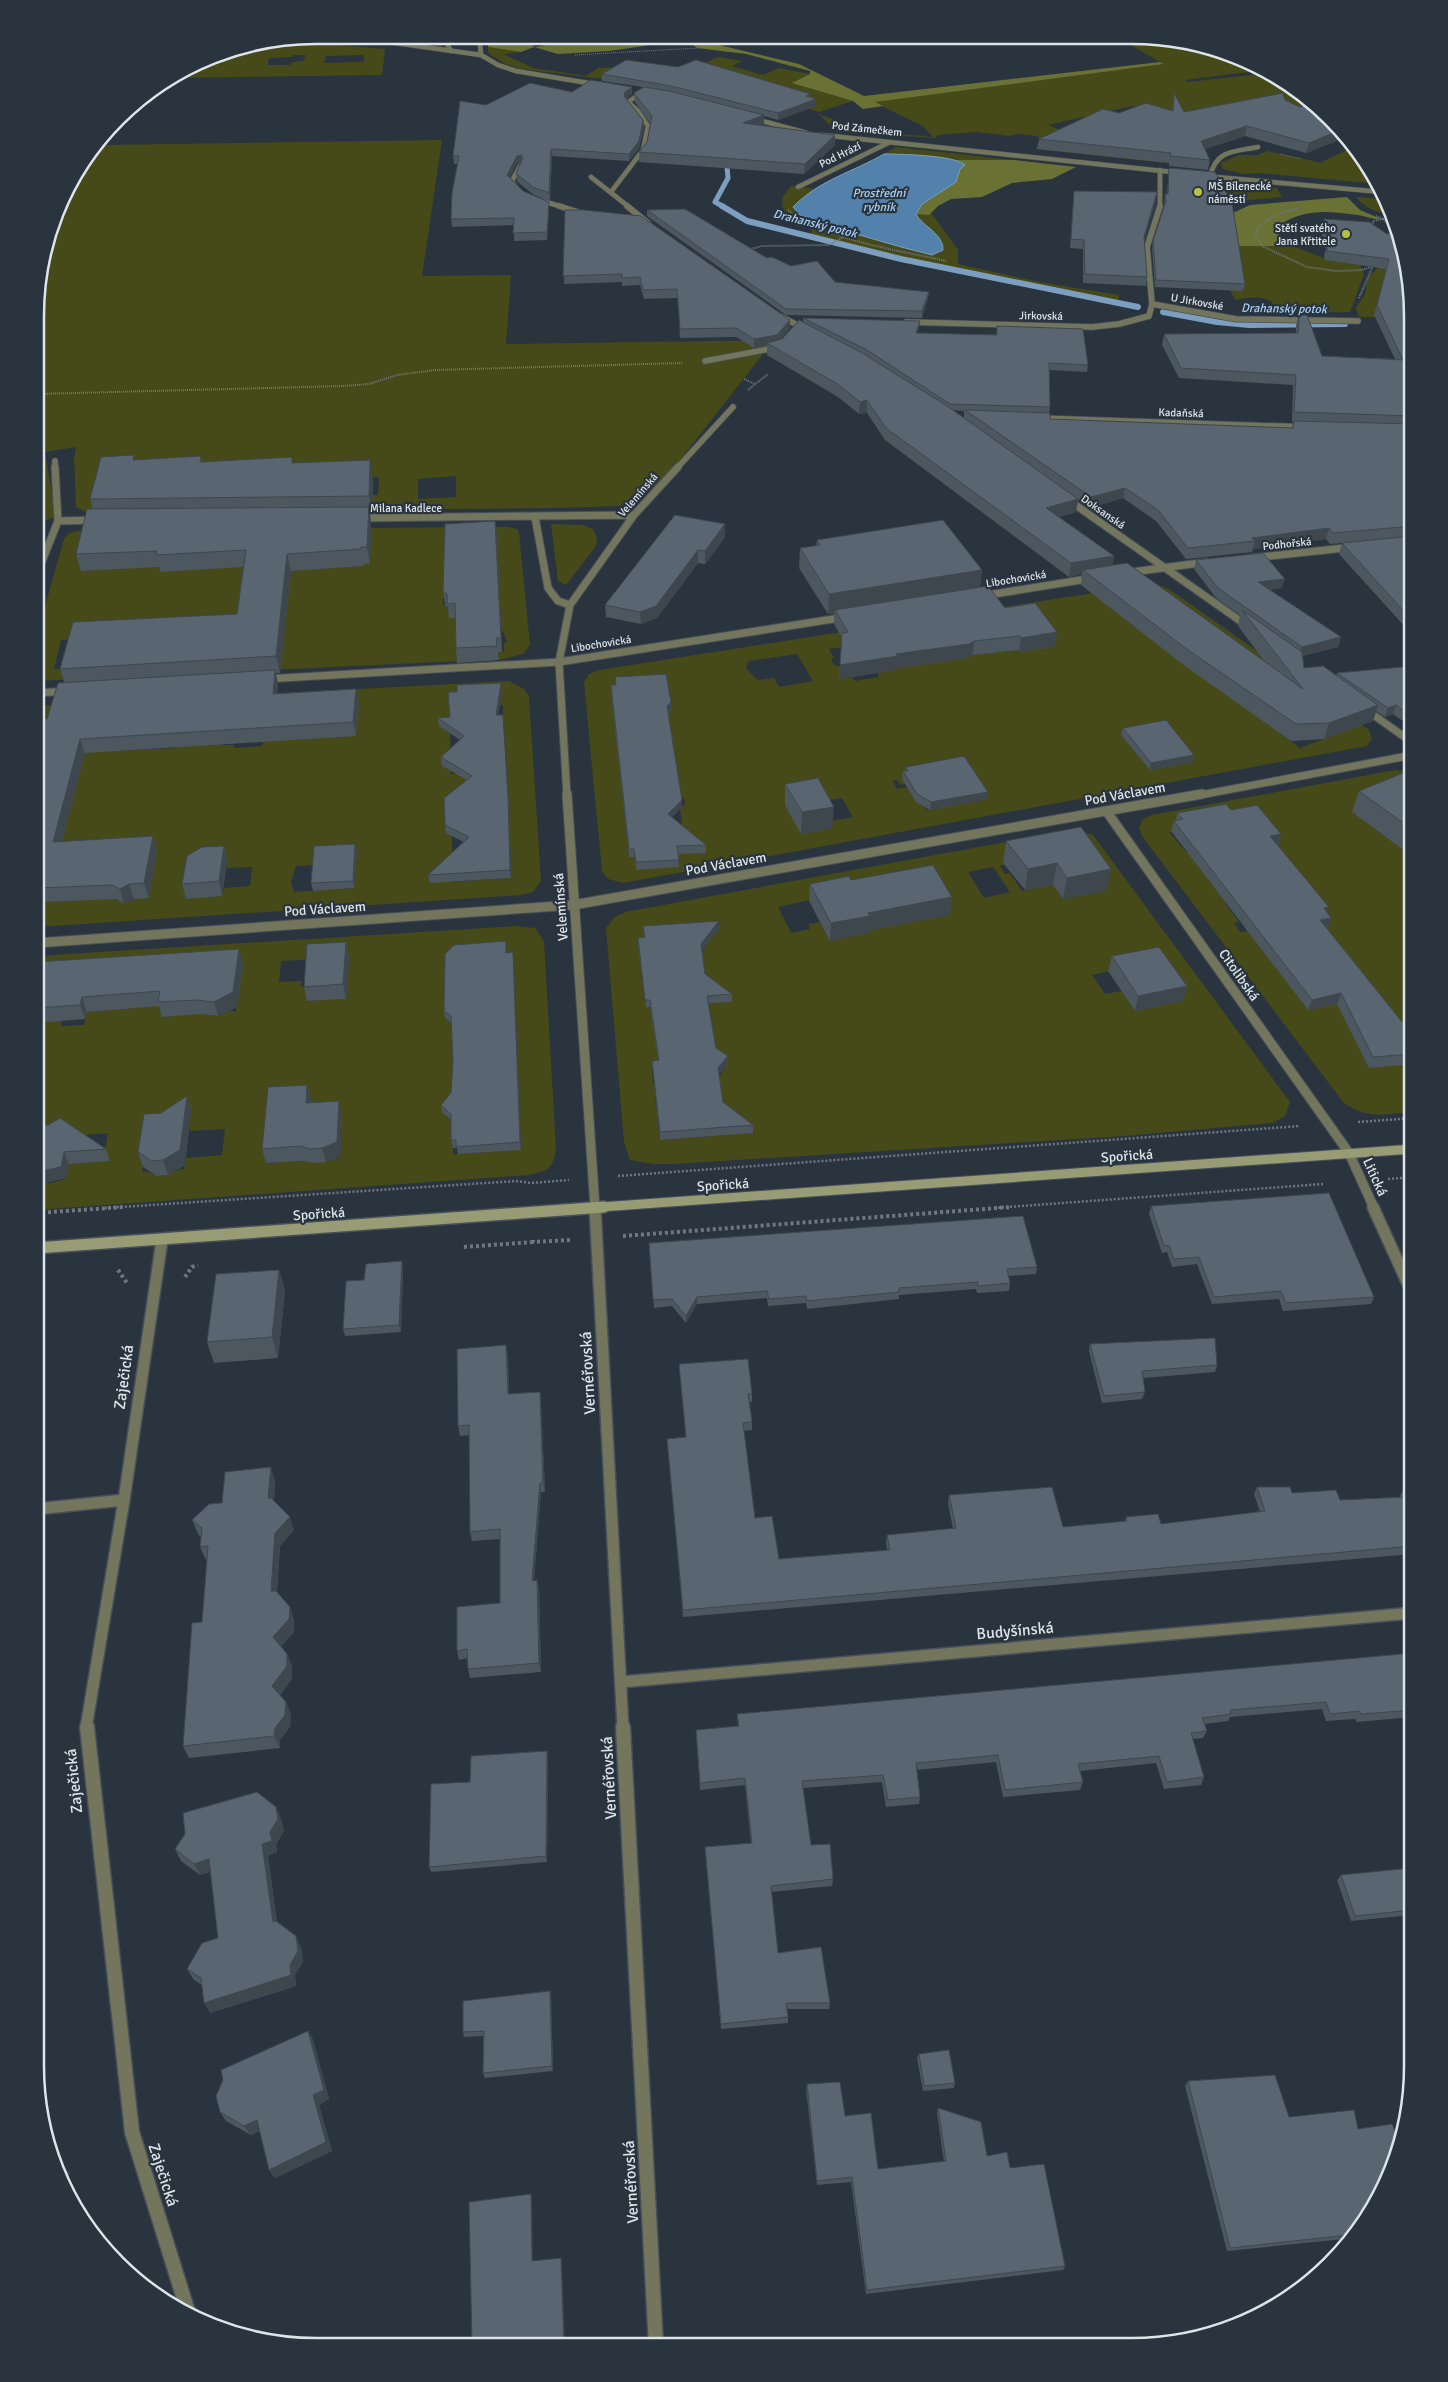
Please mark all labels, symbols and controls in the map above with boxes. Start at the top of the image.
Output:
street label: Pod Zámečkem [831,119,903,139]
street label: Pod Hrází [817,139,863,171]
place label: MŠ Bílenecké náměstí [1208,179,1271,206]
water label: Prostřední rybník [853,186,908,215]
marker: MŠ Bílenecké náměstí [1192,186,1204,198]
water label: Drahanský potok [772,206,859,242]
place label: Stětí svatého Jana Křtitele [1275,222,1336,248]
marker: Stětí svatého Jana Křtitele [1340,228,1352,240]
street label: U Jirkovské [1170,291,1224,313]
water label: Drahanský potok [1241,301,1328,317]
street label: Jirkovská [1019,309,1063,323]
street label: Kadaňská [1158,406,1204,420]
street label: Velemínská [616,470,661,519]
street label: Doksanská [1079,492,1128,532]
street label: Milana Kadlece [370,502,442,515]
street label: Podhořská [1262,535,1313,553]
street label: Libochovická [985,568,1048,590]
street label: Libochovická [570,633,633,655]
street label: Pod Václavem [1083,779,1167,809]
street label: Pod Václavem [684,849,768,879]
street label: Velemínská [550,872,572,942]
street label: Pod Václavem [284,898,366,920]
street label: Citolibská [1215,946,1263,1004]
street label: Spořická [1100,1146,1154,1166]
street label: Litická [1359,1155,1391,1199]
street label: Spořická [696,1175,750,1195]
street label: Spořická [292,1204,346,1224]
street label: Vernéřovská [576,1331,600,1415]
street label: Zaječická [110,1343,138,1411]
street label: Budyšínská [975,1618,1055,1644]
street label: Vernéřovská [597,1736,621,1820]
street label: Zaječická [61,1748,87,1814]
street label: Vernéřovská [619,2140,643,2224]
street label: Zaječická [143,2141,183,2209]

